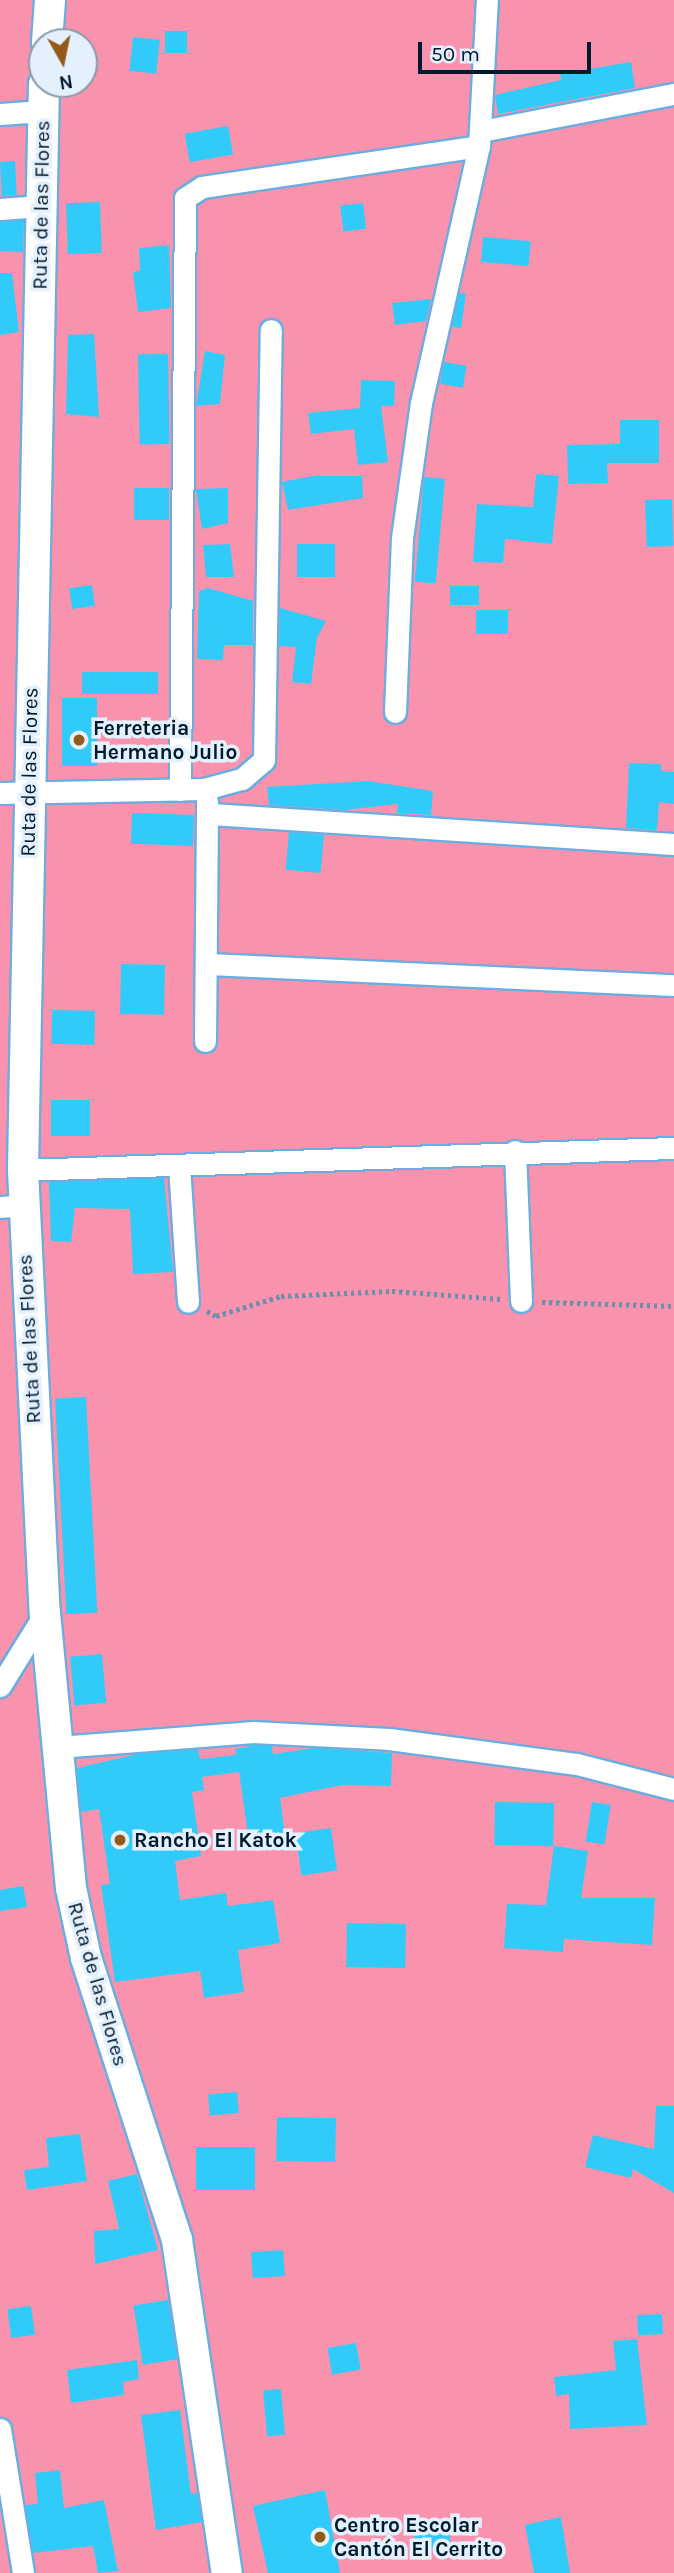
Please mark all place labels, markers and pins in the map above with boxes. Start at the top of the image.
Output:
place label: Ferreteria Hermano Julio [93,715,237,765]
marker: Ferreteria Hermano Julio [71,732,87,748]
place label: Rancho El Katok [134,1827,297,1853]
marker: Rancho El Katok [112,1832,128,1848]
place label: Centro Escolar Cantón El Cerrito [334,2512,503,2562]
marker: Centro Escolar Cantón El Cerrito [312,2529,328,2545]

